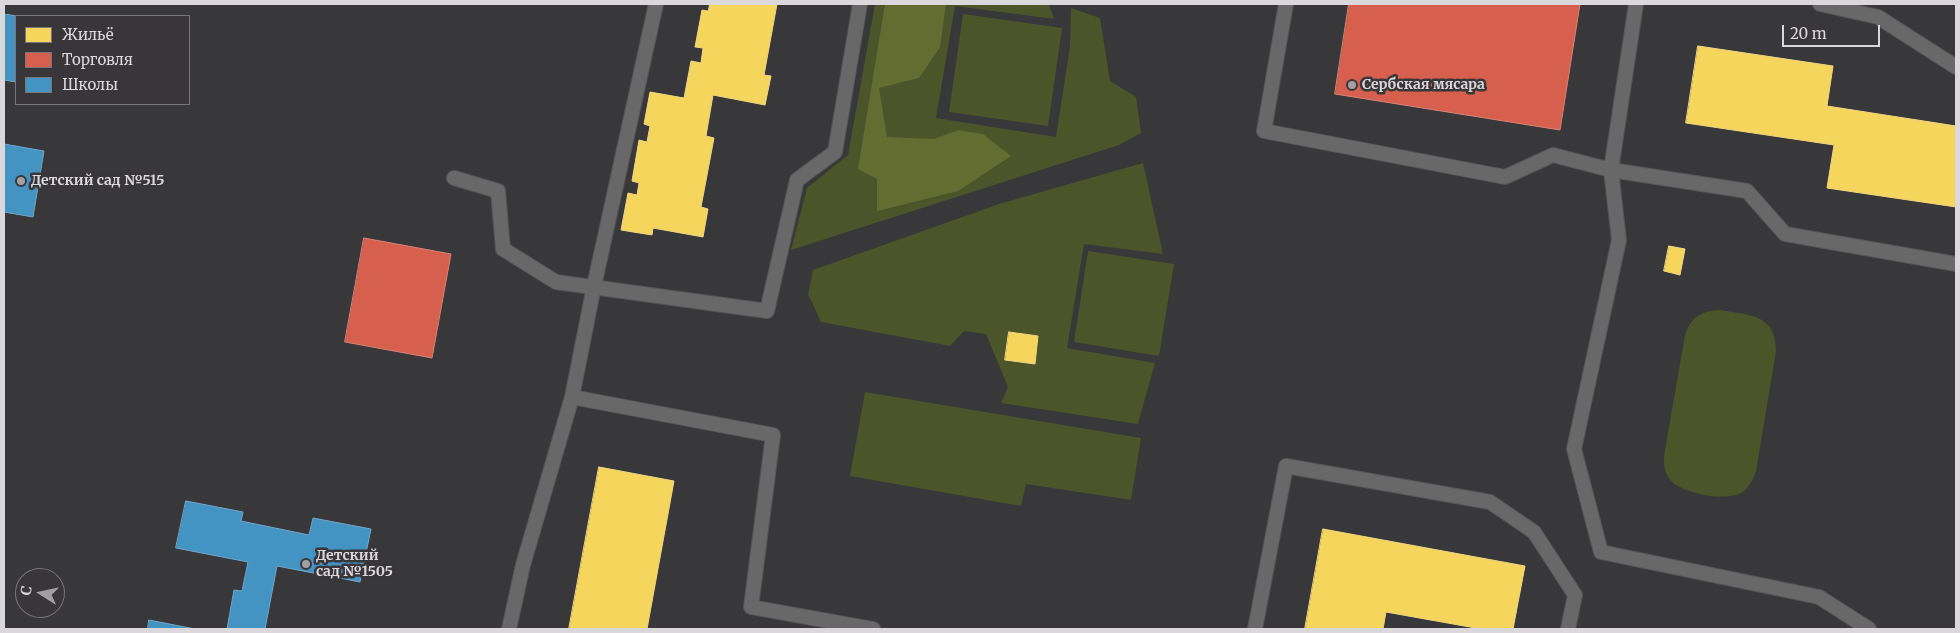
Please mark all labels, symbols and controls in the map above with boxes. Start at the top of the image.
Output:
legend [15,15,190,105]
scale bar [1785,15,1882,47]
text: 20 m [1790,24,1827,43]
text: Жильё [62,25,114,44]
text: Торговля [62,50,133,69]
text: Школы [62,75,118,94]
place label: Сербская мясара [1362,77,1485,93]
marker: Сербская мясара [1346,79,1358,91]
place label: Детский сад №515 [31,173,164,189]
marker: Детский сад №515 [15,175,27,187]
place label: Детский сад №1505 [316,548,393,580]
marker: Детский сад №1505 [300,558,312,570]
north arrow [15,568,65,618]
text: С [17,584,36,597]

